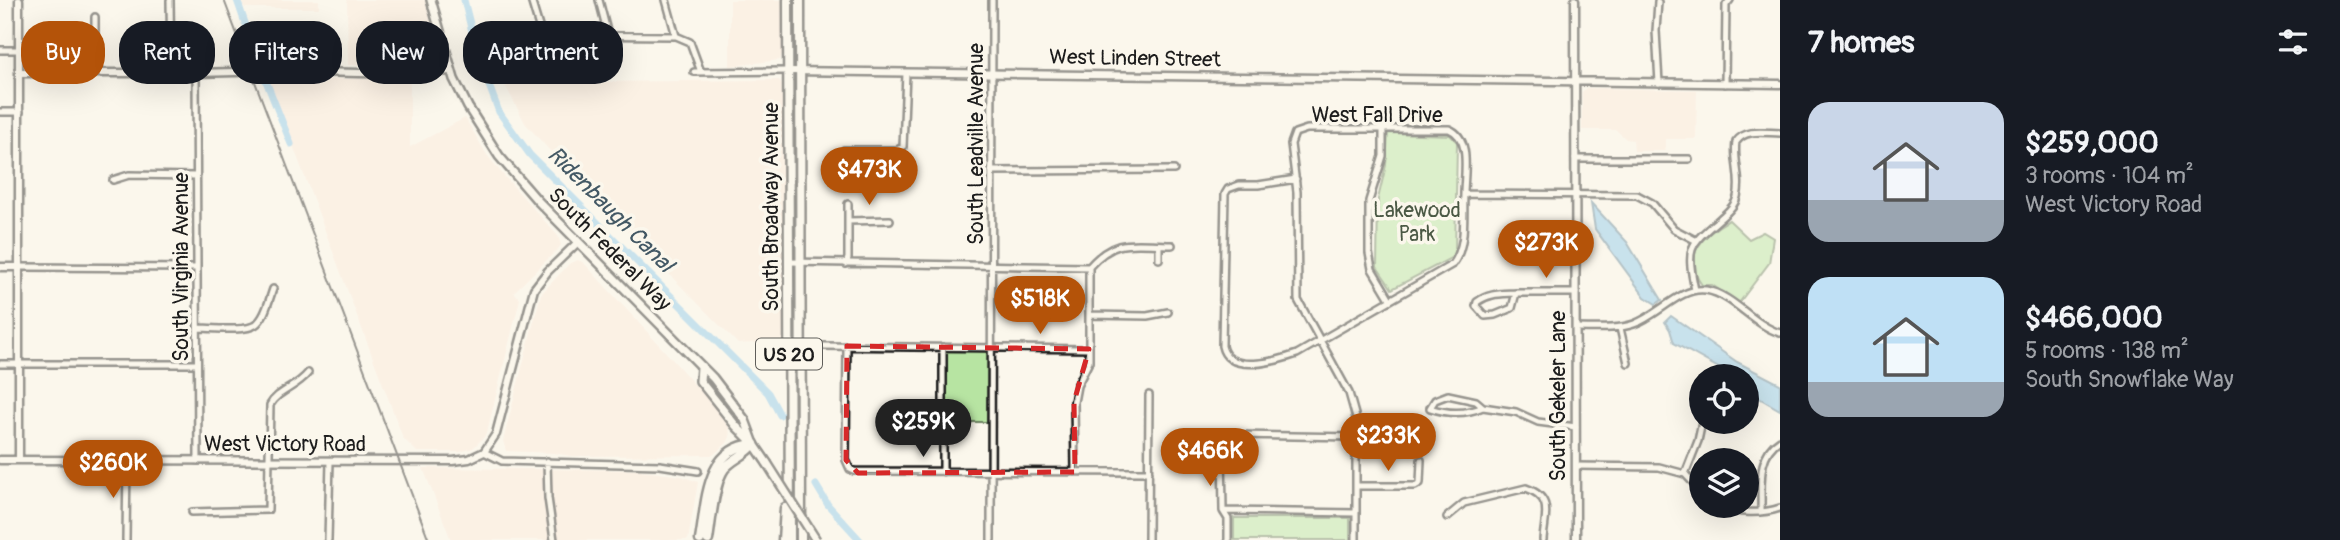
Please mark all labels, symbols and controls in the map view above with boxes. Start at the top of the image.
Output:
chip: Buy [21,21,105,84]
chip: Rent [119,21,215,84]
chip: Filters [229,21,342,84]
chip: New [356,21,449,84]
chip: Apartment [463,21,623,84]
icon: filters [2274,23,2312,61]
text: 7 homes [1808,24,1915,61]
street label: South Leadville Avenue [963,42,990,245]
street label: West Linden Street [1049,44,1222,74]
street label: South Broadway Avenue [758,102,785,312]
street label: West Fall Drive [1311,102,1443,129]
text: $259,000 [2025,124,2159,161]
icon: home [1864,130,1948,214]
water label: Ridenbaugh Canal [541,140,682,280]
pin: $473K [820,148,918,207]
text: $473K [837,155,901,184]
text: 3 rooms · 104 m² [2025,161,2194,190]
street label: South Virginia Avenue [168,172,195,362]
street label: South Federal Way [542,182,677,317]
text: West Victory Road [2025,190,2202,219]
park label: Lakewood Park [1373,197,1461,248]
pin: $273K [1497,220,1595,280]
text: $273K [1514,228,1578,257]
pin: $518K [991,276,1089,336]
text: $518K [1010,284,1070,313]
text: $466,000 [2025,299,2163,336]
icon: home [1864,305,1948,389]
street label: South Gekeler Lane [1545,310,1572,481]
text: 5 rooms · 138 m² [2025,336,2189,365]
road number: US 20 [756,338,822,370]
map controls [1689,364,1759,518]
button: locate [1689,364,1759,434]
text: South Snowflake Way [2025,365,2234,394]
pin: $259K [874,400,972,459]
text: $259K [891,407,955,436]
pin: $233K [1339,414,1437,473]
text: $233K [1356,421,1420,450]
pin: $466K [1161,428,1259,488]
street label: West Victory Road [204,431,366,458]
text: $466K [1177,436,1243,465]
pin: $260K [64,440,162,500]
text: $260K [79,448,147,477]
button: layers [1689,448,1759,518]

